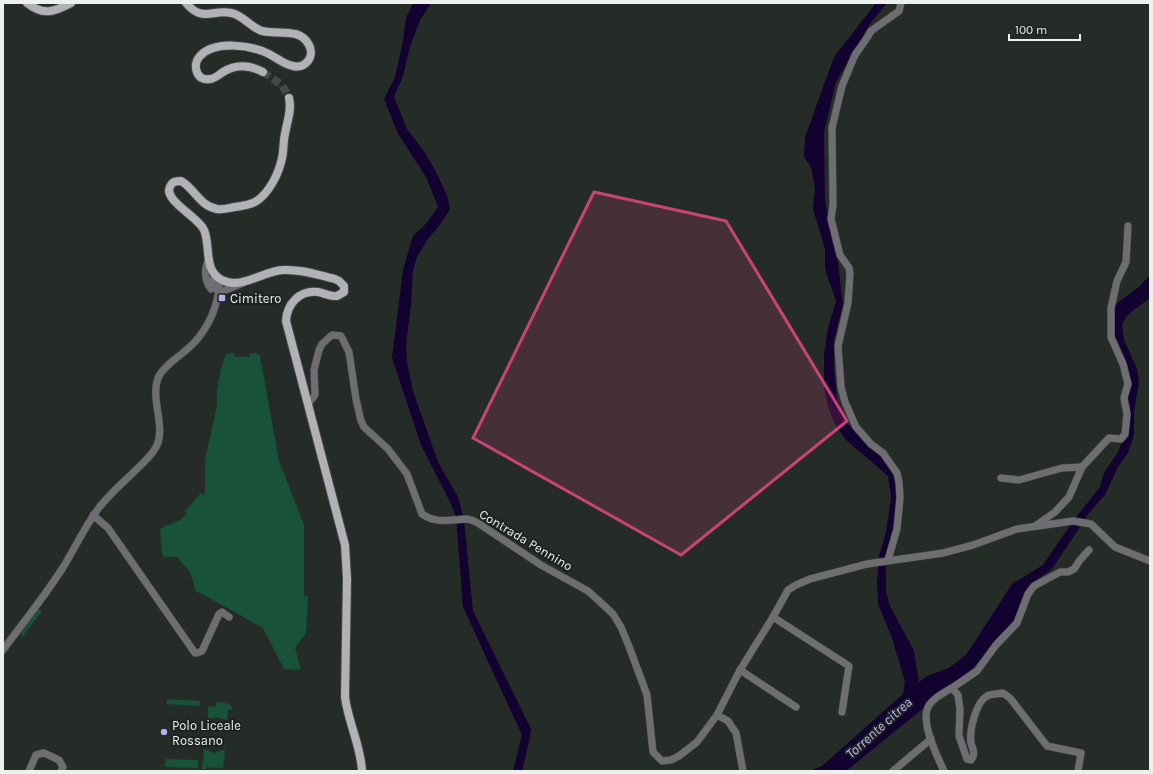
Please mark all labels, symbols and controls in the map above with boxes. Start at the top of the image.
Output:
scale bar [1009,16,1080,42]
text: 100 m [1015,23,1047,37]
place label: Cimitero [230,291,281,306]
marker: Cimitero [217,293,227,303]
street label: Contrada Pennino [477,506,575,574]
water label: Torrente citrea [842,694,916,762]
place label: Polo Liceale Rossano [172,718,241,748]
marker: Polo Liceale Rossano [159,727,169,737]

